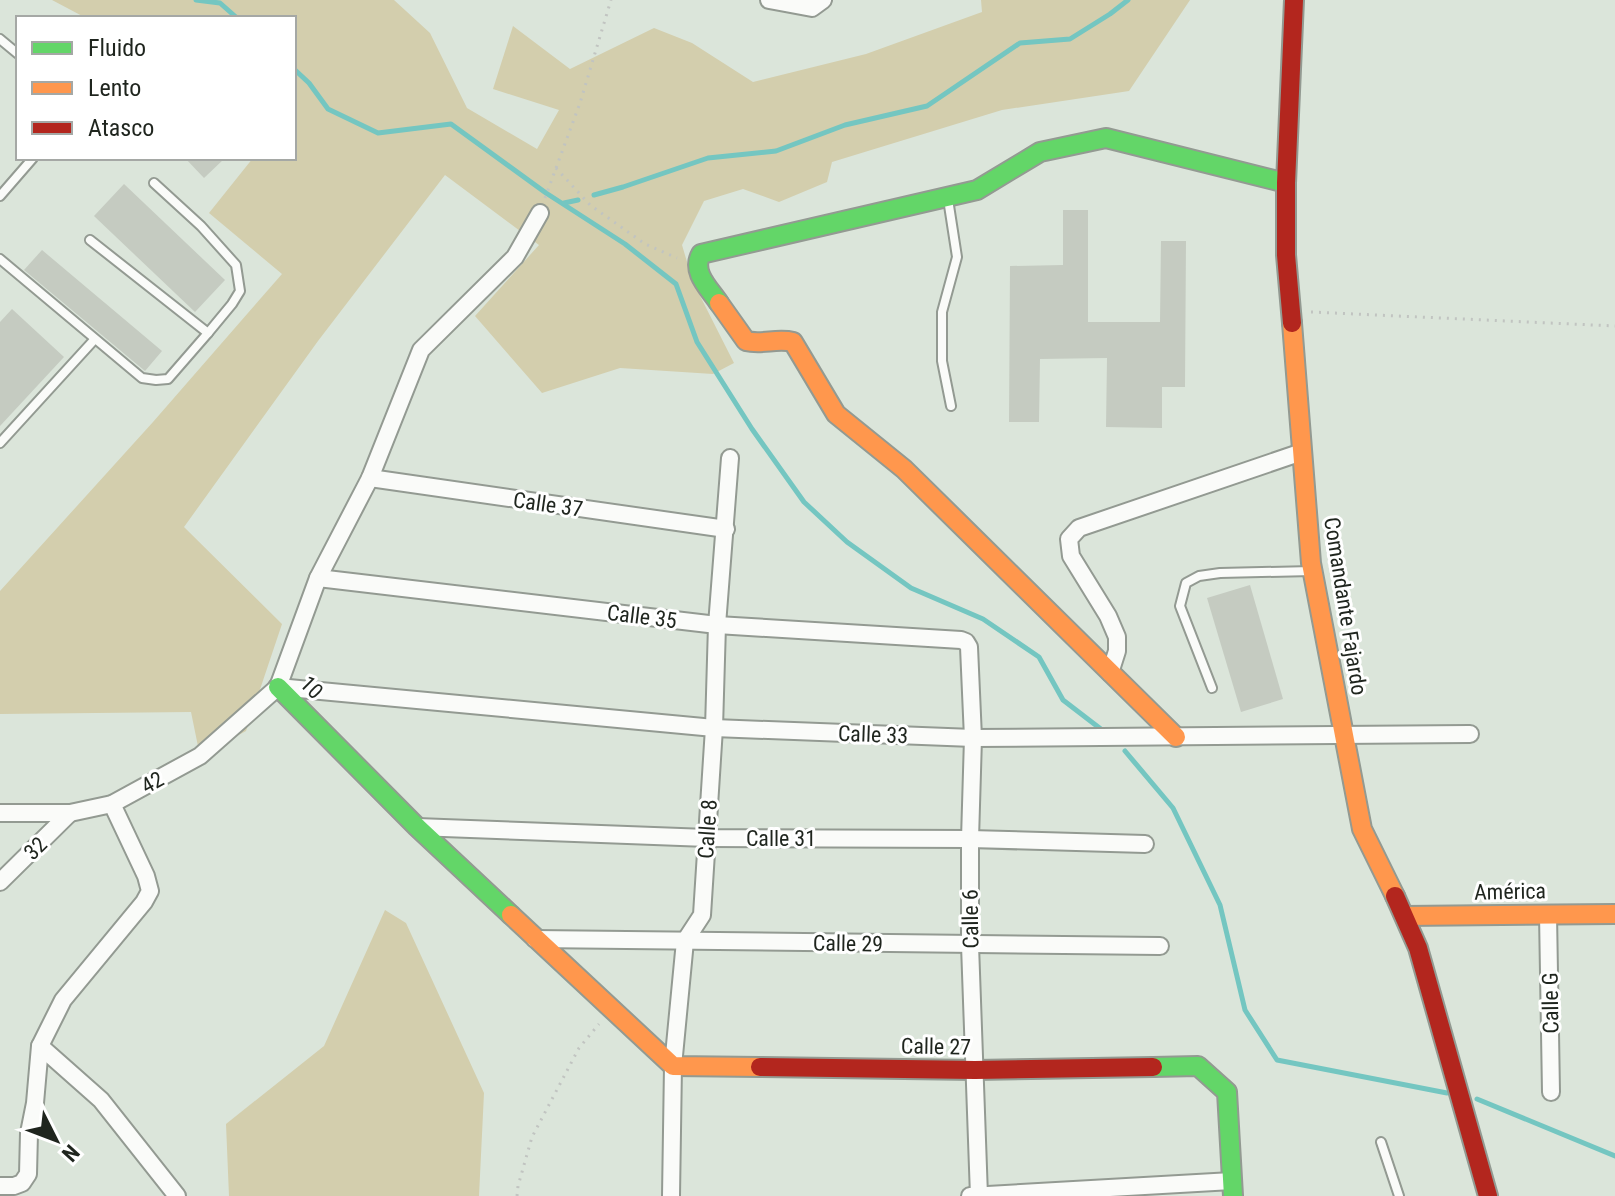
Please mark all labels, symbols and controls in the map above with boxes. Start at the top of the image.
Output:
legend [16,16,296,160]
text: Fluido [88,34,146,62]
text: Lento [88,74,141,102]
text: Atasco [88,114,154,142]
street label: Calle 37 [511,487,584,522]
street label: Comandante Fajardo [1319,515,1372,697]
street label: Calle 35 [606,600,678,633]
street label: 10 [295,671,328,704]
street label: Calle 33 [837,721,908,748]
street label: 42 [137,766,168,799]
street label: Calle 8 [693,799,722,860]
street label: Calle 31 [746,826,816,851]
street label: 32 [19,832,52,865]
street label: América [1474,878,1546,905]
street label: Calle 6 [957,889,984,949]
street label: Calle 29 [813,930,883,957]
street label: Calle G [1537,972,1564,1034]
street label: Calle 27 [901,1033,971,1060]
north arrow [16,1100,96,1180]
text: N [57,1140,84,1166]

